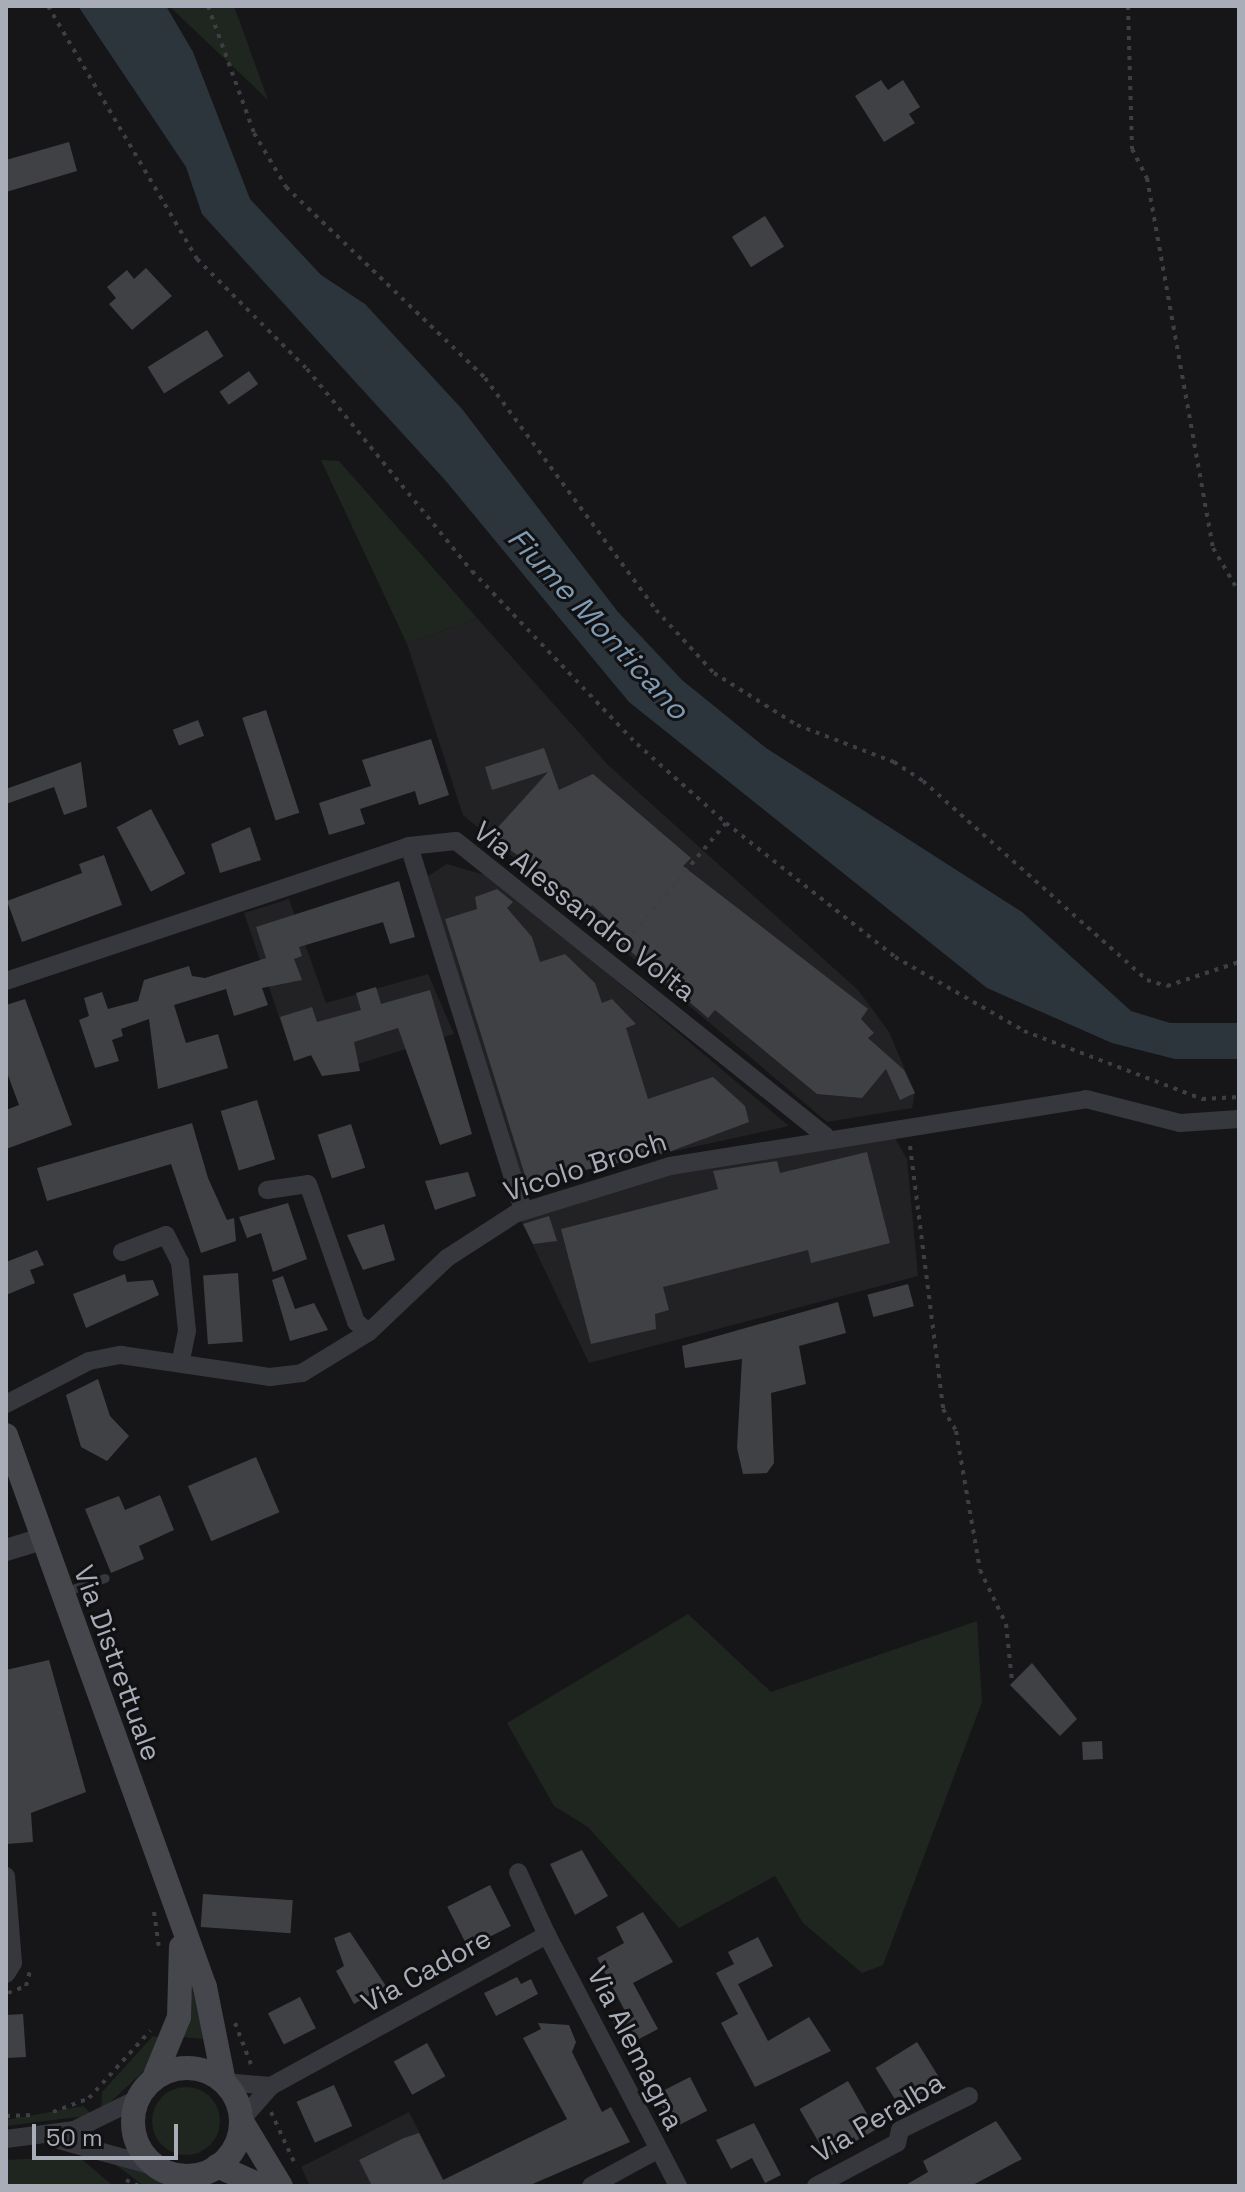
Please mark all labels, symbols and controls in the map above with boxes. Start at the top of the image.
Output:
water label: Fiume Monticano [500,521,696,727]
street label: Via Alessandro Volta [467,814,703,1008]
street label: Vicolo Broch [499,1124,671,1208]
street label: Via Distrettuale [67,1561,169,1765]
street label: Via Cadore [355,1921,497,2019]
street label: Via Alemagna [580,1960,692,2136]
street label: Via Peralba [806,2065,950,2169]
scale bar [36,2108,182,2158]
text: 50 m [46,2122,103,2153]

